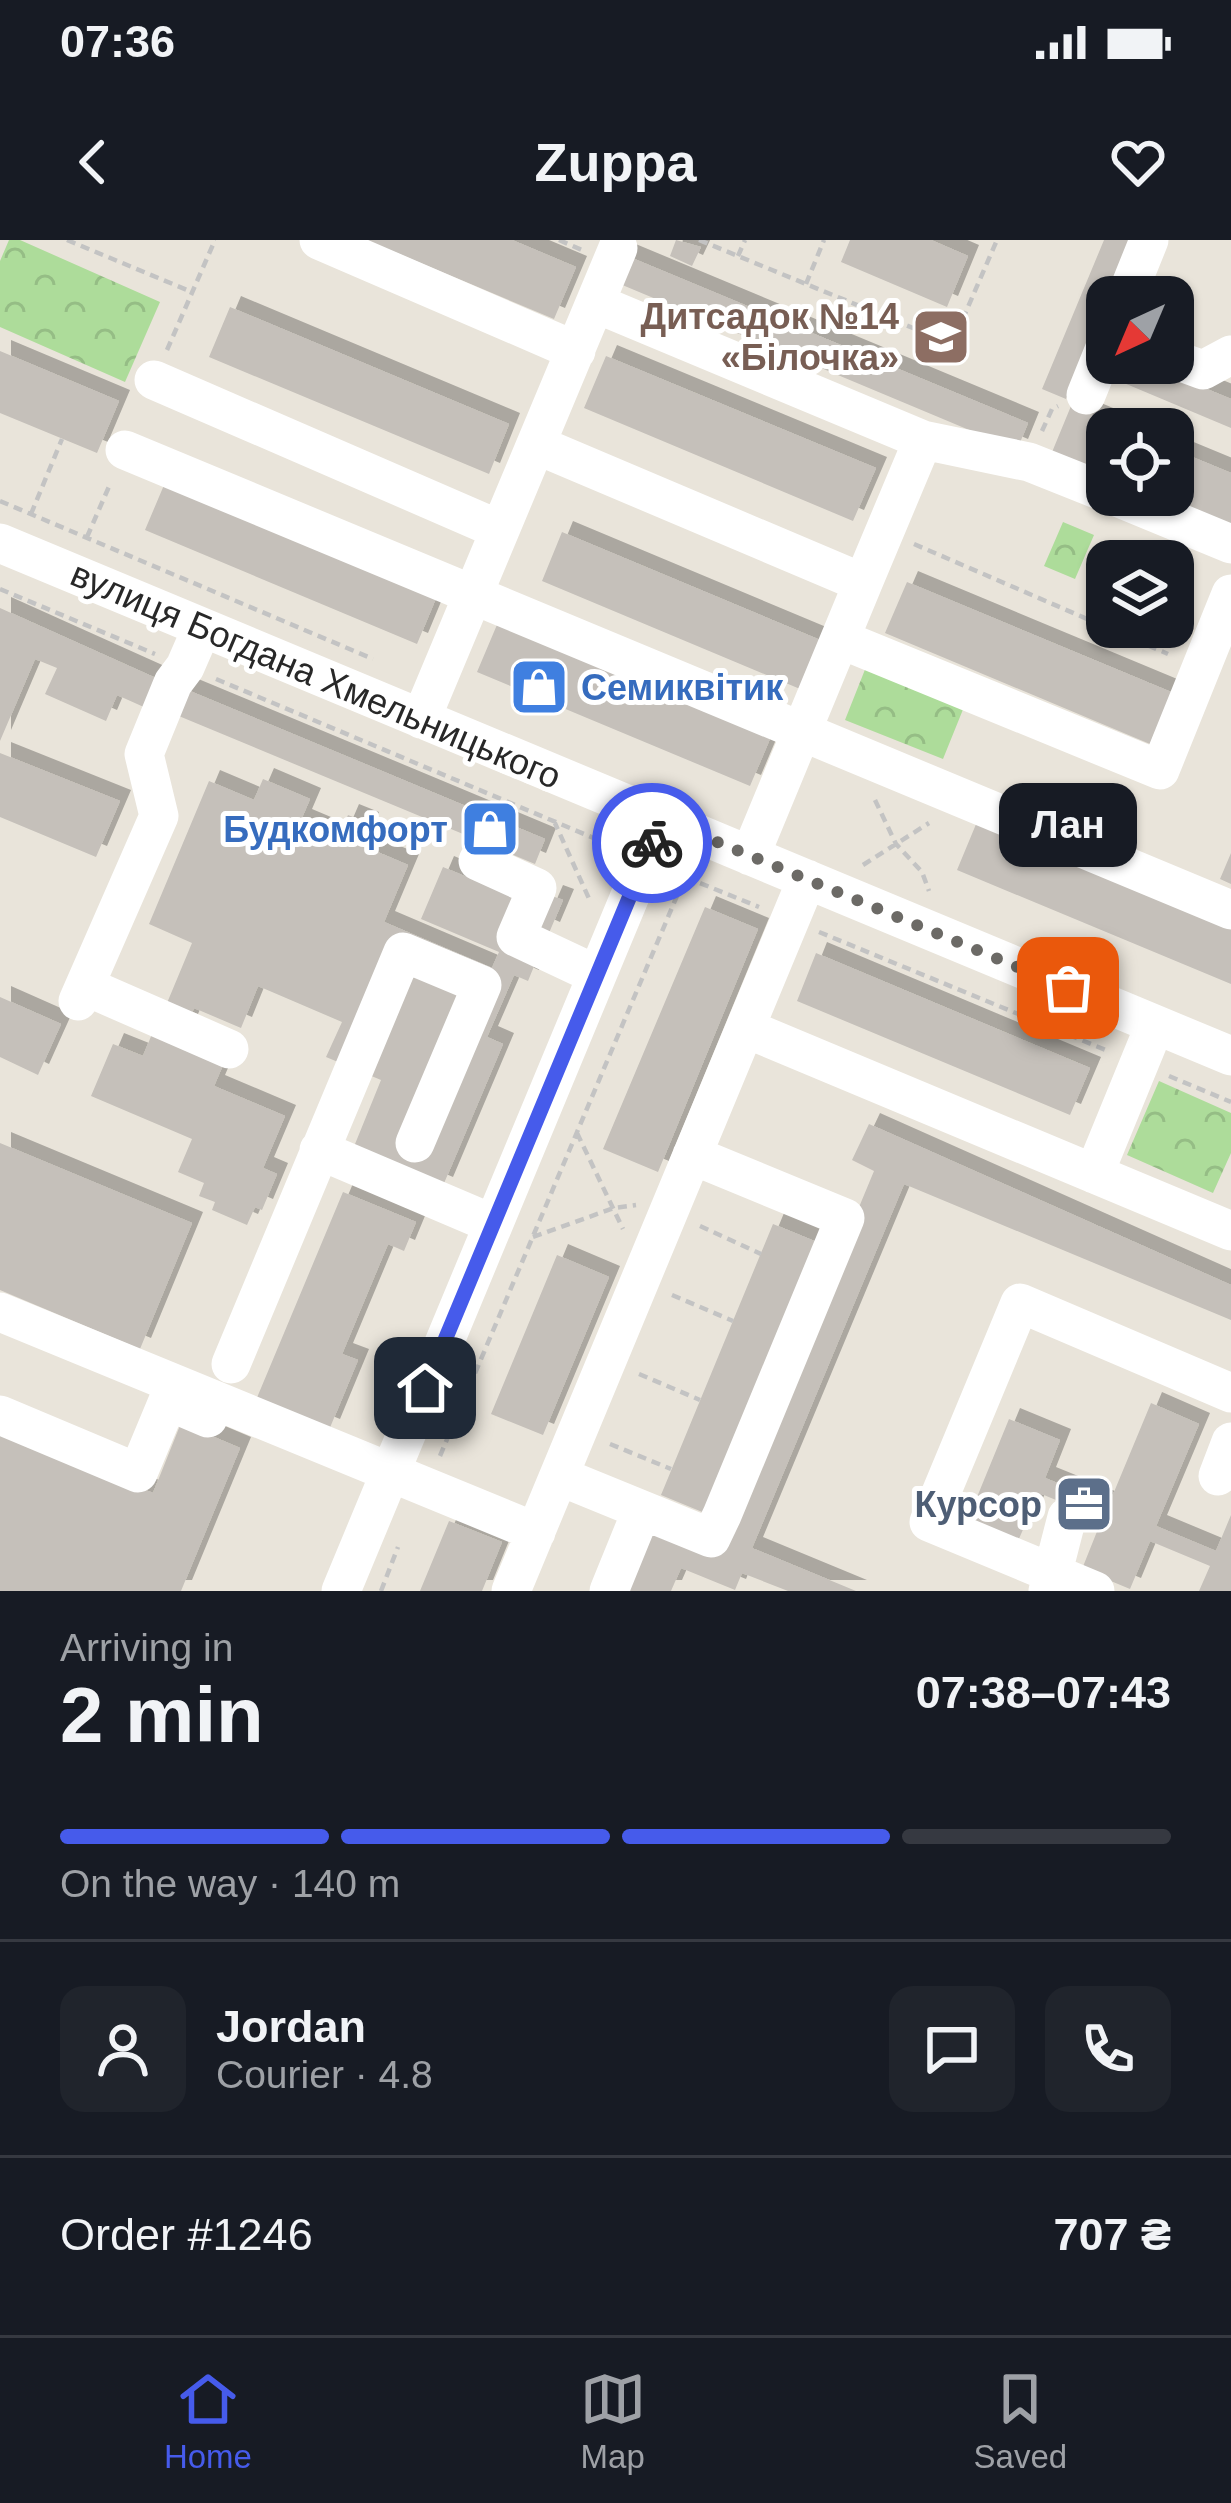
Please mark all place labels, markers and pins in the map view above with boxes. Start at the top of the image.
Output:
place label: Дитсадок №14 «Білочка» [641,296,899,378]
school or university icon: Дитсадок №14 «Білочка» [910,306,972,368]
shop icon: Семиквітик [508,656,570,718]
place label: Семиквітик [581,667,784,708]
callout: Лан [999,784,1137,868]
shop icon: Будкомфорт [459,798,521,860]
place label: Будкомфорт [223,809,448,850]
pin [1017,937,1119,1039]
pin [374,1337,476,1439]
office icon: Курсор [1053,1473,1115,1535]
place label: Курсор [914,1484,1042,1525]

